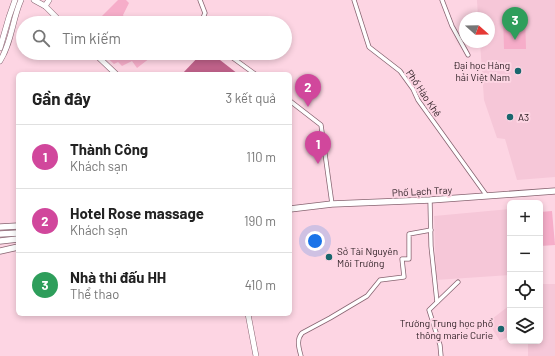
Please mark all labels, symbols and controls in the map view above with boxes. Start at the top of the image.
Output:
pin: 3 [502,7,528,40]
north arrow [459,12,495,48]
search box [16,16,292,60]
icon: search [30,27,52,49]
text: Tìm kiếm [62,29,121,47]
place label: Đại học Hàng hải Việt Nam [453,59,510,83]
marker: Đại học Hàng hải Việt Nam [513,66,523,76]
street label: Phố Hào Khê [404,67,444,119]
pin: 2 [295,74,321,107]
text: Gần đây [32,88,91,108]
text: 3 kết quả [225,90,276,106]
place label: A3 [518,111,529,123]
marker: A3 [505,112,515,122]
pin: 1 [305,131,331,164]
text: Thành Công [70,140,148,158]
text: 1 [43,149,47,165]
text: 110 m [246,149,276,165]
text: Khách sạn [70,158,128,174]
street label: Phố Lạch Tray [392,183,453,199]
map controls [507,200,543,344]
button: + [507,200,543,236]
text: Hotel Rose massage [70,204,204,222]
text: 2 [41,213,49,229]
text: 190 m [244,213,276,229]
text: Khách sạn [70,222,128,238]
your location [305,231,325,251]
button: − [507,236,543,272]
place label: Sở Tài Nguyên Môi Trường [337,245,398,269]
marker: Sở Tài Nguyên Môi Trường [324,252,334,262]
text: Nhà thi đấu HH [70,268,166,286]
button: locate [507,272,543,308]
text: 3 [41,277,49,293]
text: 410 m [245,277,276,293]
text: Thể thao [70,286,119,302]
button: layers [507,308,543,344]
place label: Trường Trung học phổ thông marie Curie [400,317,493,341]
marker: Trường Trung học phổ thông marie Curie [496,324,506,334]

